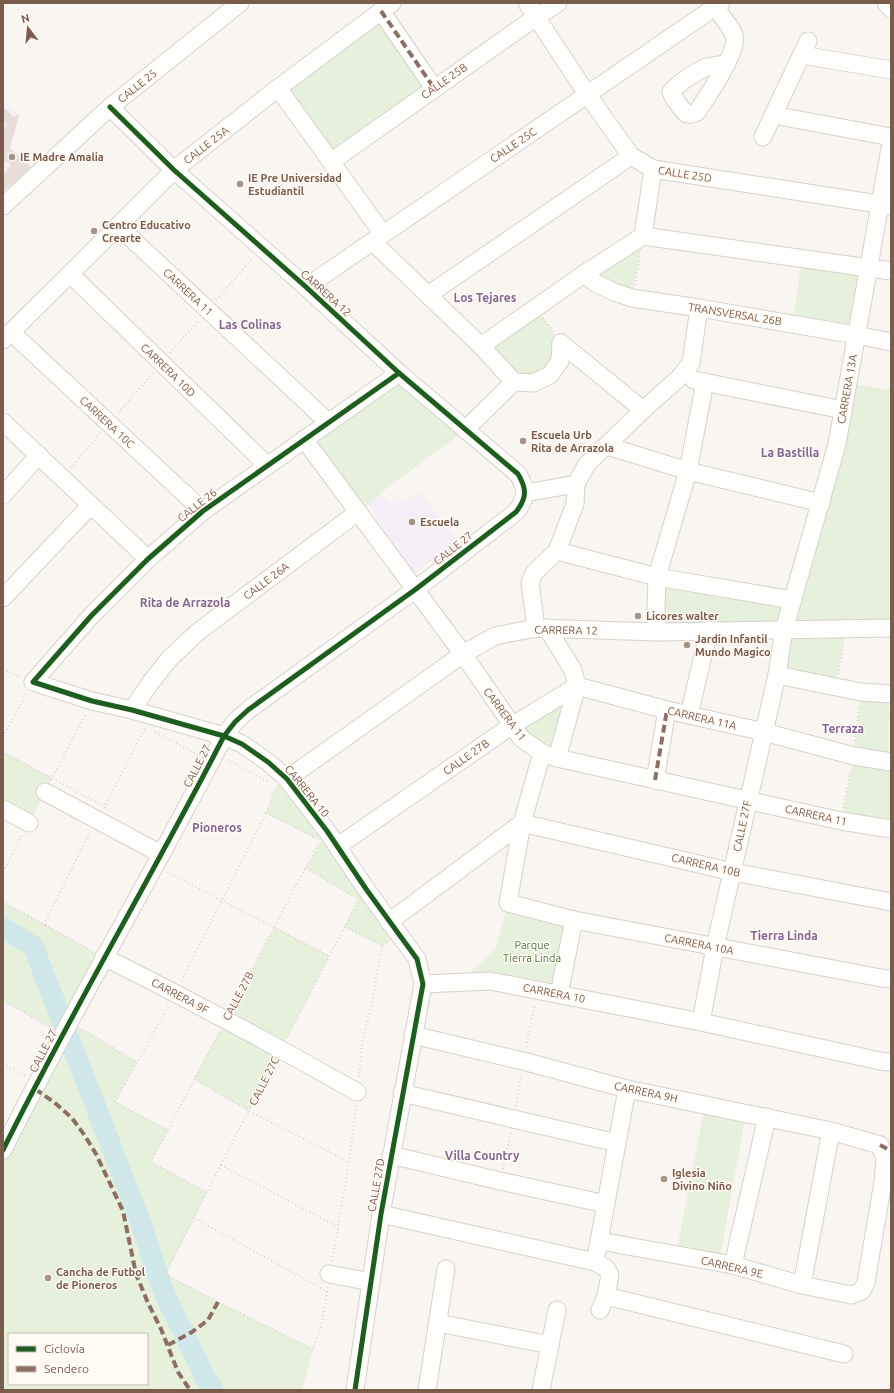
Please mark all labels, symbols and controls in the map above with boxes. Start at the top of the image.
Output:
north arrow [8,8,48,48]
text: N [20,11,31,25]
street label: CALLE 25B [419,61,469,101]
street label: CALLE 25 [115,67,159,105]
street label: CALLE 25A [181,123,231,166]
street label: CALLE 25C [488,125,539,165]
place label: IE Madre Amalia [20,151,104,163]
marker: IE Madre Amalia [7,152,17,162]
street label: CALLE 25D [657,164,713,184]
place label: IE Pre Universidad Estudiantil [248,172,342,197]
marker: IE Pre Universidad Estudiantil [235,179,245,189]
place label: Centro Educativo Crearte [102,219,191,244]
marker: Centro Educativo Crearte [89,226,99,236]
street label: CARRERA 11 [161,266,215,318]
street label: CARRERA 12 [298,267,354,319]
district label: Los Tejares [454,291,517,304]
street label: TRANSVERSAL 26B [687,301,783,327]
district label: Las Colinas [219,318,282,331]
street label: CARRERA 10D [138,341,198,399]
street label: CARRERA 13A [835,352,859,425]
street label: CARRERA 10C [77,394,137,450]
place label: Escuela Urb Rita de Arrazola [531,429,614,454]
marker: Escuela Urb Rita de Arrazola [518,436,528,446]
district label: La Bastilla [761,446,819,459]
street label: CALLE 26 [175,486,219,524]
place label: Escuela [420,516,459,528]
marker: Escuela [407,517,417,527]
street label: CALLE 27 [431,529,475,567]
street label: CALLE 26A [241,560,292,602]
district label: Rita de Arrazola [140,596,230,609]
place label: Licores walter [646,610,719,622]
marker: Licores walter [633,611,643,621]
street label: CARRERA 12 [534,623,598,637]
place label: Jardín Infantil Mundo Magico [695,633,771,658]
marker: Jardín Infantil Mundo Magico [682,640,692,650]
street label: CARRERA 11 [481,685,529,743]
street label: CARRERA 11A [666,704,738,732]
district label: Terraza [822,722,864,735]
street label: CALLE 27B [441,737,491,777]
street label: CALLE 27 [181,743,213,789]
street label: CARRERA 10 [282,763,332,819]
street label: CALLE 27F [731,799,753,853]
street label: CARRERA 11 [784,803,848,827]
district label: Pioneros [192,821,242,834]
street label: CARRERA 10B [670,851,742,879]
district label: Tierra Linda [750,929,818,942]
street label: CARRERA 10A [663,931,736,957]
park label: Parque Tierra Linda [503,939,561,964]
street label: CALLE 27B [220,970,256,1022]
street label: CARRERA 9F [149,976,211,1016]
street label: CARRERA 10 [522,981,586,1005]
street label: CALLE 27 [27,1028,59,1074]
street label: CALLE 27C [247,1054,282,1107]
street label: CARRERA 9H [613,1079,679,1105]
district label: Villa Country [445,1149,520,1162]
street label: CALLE 27D [365,1157,387,1213]
place label: Iglesia Divino Niño [672,1167,732,1192]
marker: Iglesia Divino Niño [659,1174,669,1184]
street label: CARRERA 9E [700,1254,764,1280]
place label: Cancha de Futbol de Pioneros [56,1266,146,1291]
marker: Cancha de Futbol de Pioneros [43,1273,53,1283]
legend [8,1333,148,1385]
text: Ciclovía [44,1342,85,1355]
text: Sendero [44,1362,89,1375]

